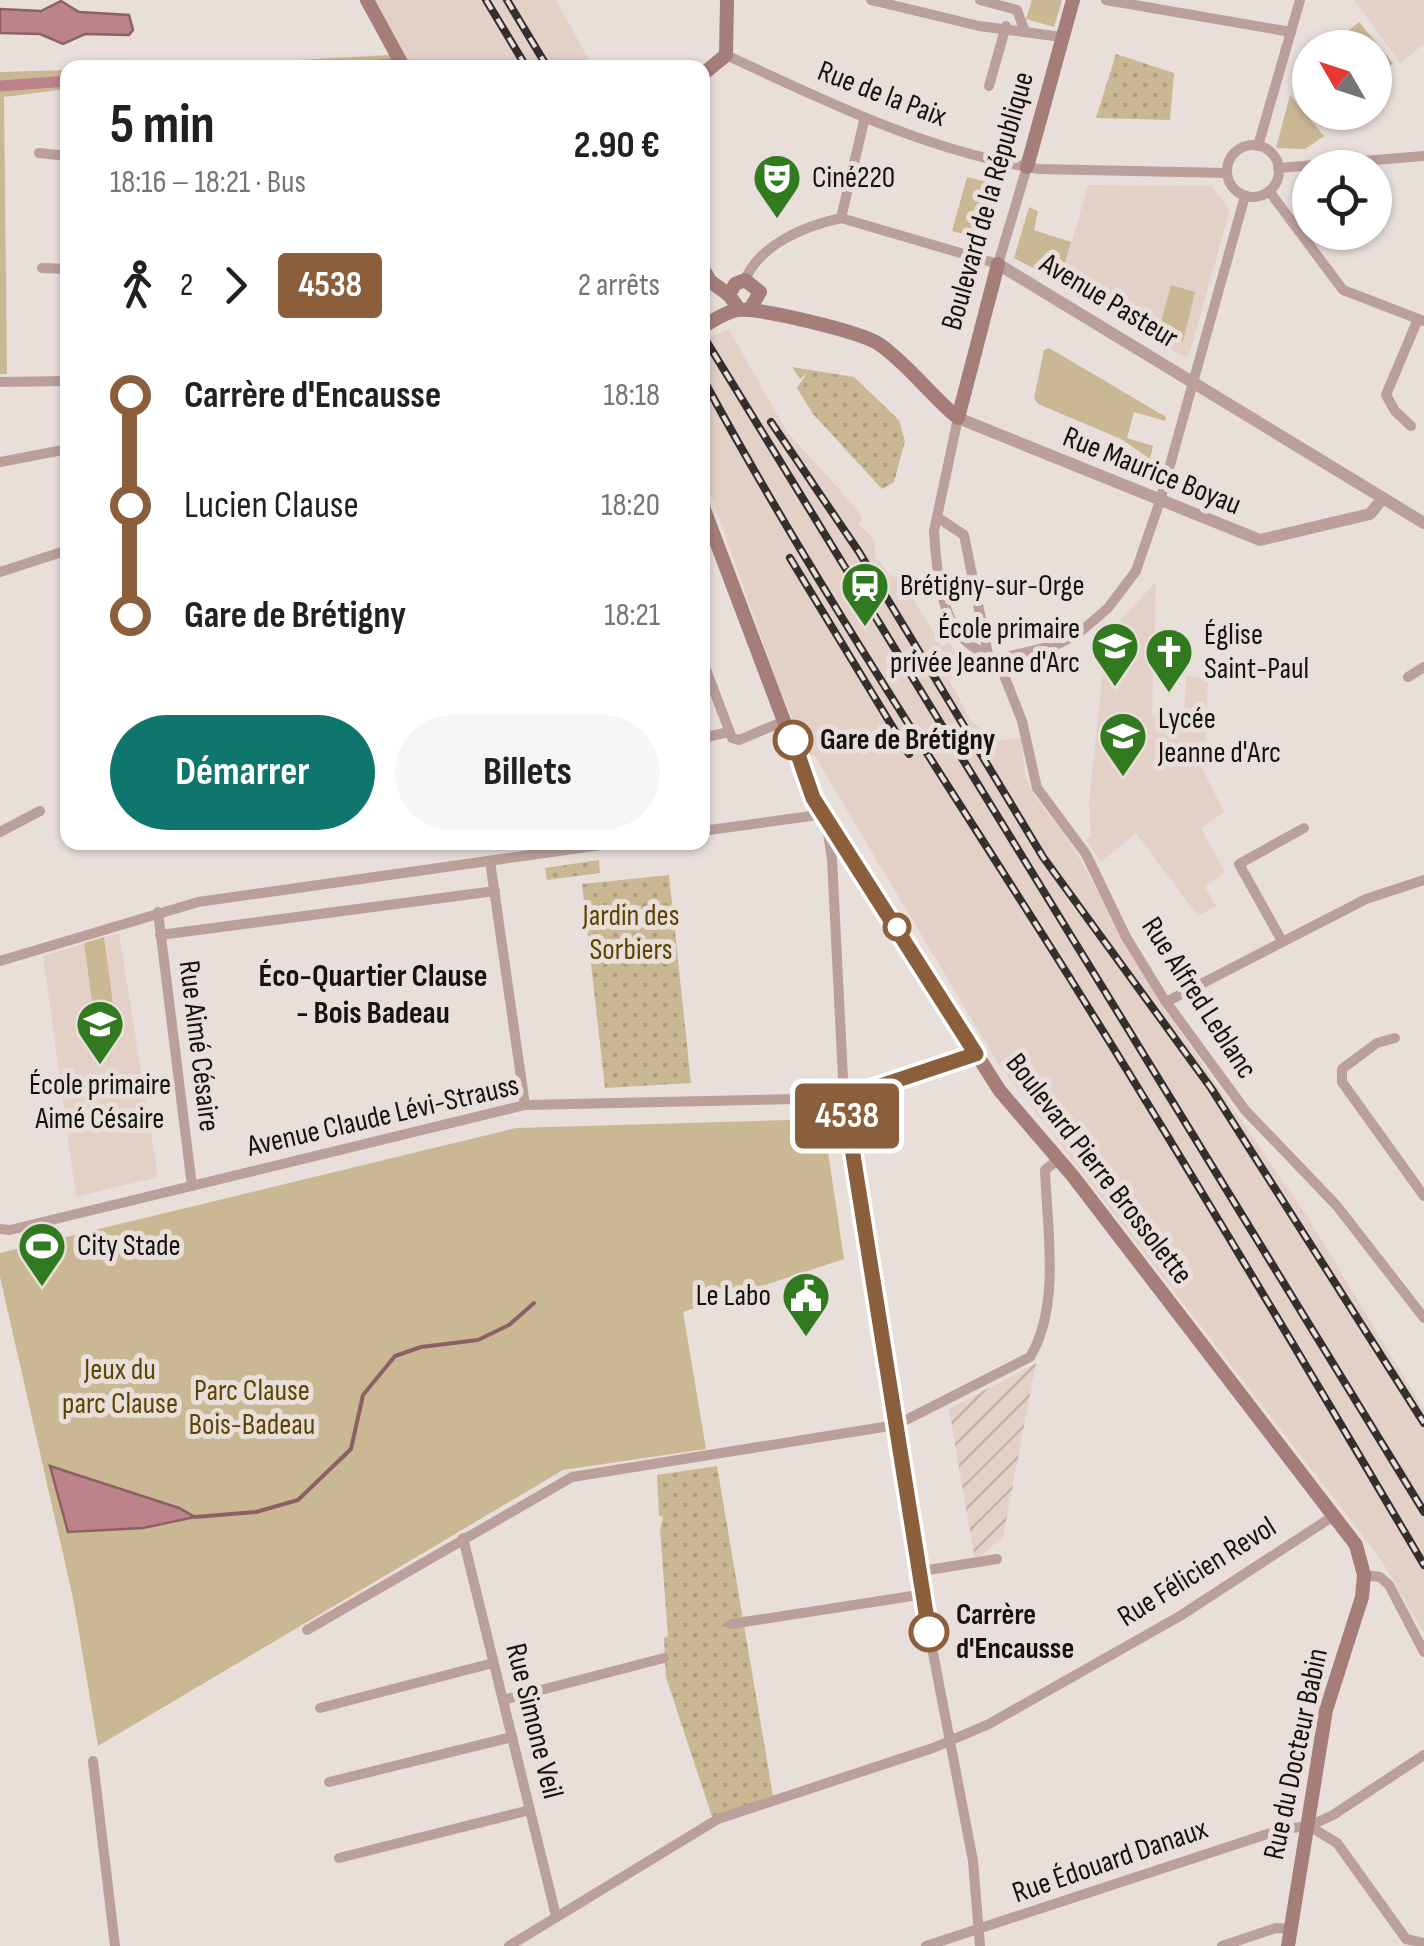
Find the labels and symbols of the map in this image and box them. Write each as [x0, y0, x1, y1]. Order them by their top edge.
north arrow [1292, 30, 1392, 130]
street label: Rue de la Paix [812, 53, 952, 135]
street label: Boulevard de la République [934, 68, 1042, 334]
theatre icon: Ciné220 [751, 152, 803, 220]
place label: Ciné220 [812, 160, 895, 196]
street label: Avenue Pasteur [1033, 245, 1185, 356]
street label: Rue Maurice Boyau [1058, 419, 1246, 523]
station icon: Brétigny-sur-Orge [839, 560, 891, 628]
place label: Brétigny-sur-Orge [900, 568, 1084, 604]
place label: École primaire privée Jeanne d'Arc [890, 611, 1080, 681]
place label: Église Saint-Paul [1204, 617, 1309, 687]
school or university icon: École primaire privée Jeanne d'Arc [1089, 620, 1141, 688]
church icon: Église Saint-Paul [1143, 626, 1195, 694]
place label: Lycée Jeanne d'Arc [1157, 701, 1281, 771]
school or university icon: Lycée Jeanne d'Arc [1097, 710, 1149, 778]
marker: Gare de Brétigny [774, 721, 812, 759]
place label: Gare de Brétigny [820, 722, 996, 758]
park label: Jardin des Sorbiers [582, 898, 679, 968]
street label: Rue Alfred Leblanc [1133, 910, 1265, 1086]
unlabelled marker [884, 914, 910, 940]
district label: Éco-Quartier Clause - Bois Badeau [258, 957, 488, 1033]
street label: Rue Aimé Césaire [171, 958, 227, 1134]
school or university icon: École primaire Aimé Césaire [74, 998, 126, 1066]
street label: Boulevard Pierre Brossolette [998, 1046, 1200, 1292]
place label: École primaire Aimé Césaire [29, 1067, 171, 1137]
street label: Avenue Claude Lévi-Strauss [243, 1067, 522, 1165]
line badge: 4538 [777, 1084, 917, 1148]
sports icon: City Stade [16, 1220, 68, 1288]
place label: City Stade [77, 1228, 181, 1264]
public building icon: Le Labo [780, 1270, 832, 1338]
place label: Le Labo [696, 1278, 771, 1314]
park label: Jeux du parc Clause [62, 1352, 178, 1422]
park label: Parc Clause Bois-Badeau [189, 1373, 315, 1443]
street label: Rue Félicien Revol [1111, 1509, 1283, 1635]
place label: Carrère d'Encausse [956, 1597, 1074, 1667]
marker: Carrère d'Encausse [910, 1613, 948, 1651]
street label: Rue Simone Veil [497, 1640, 571, 1802]
street label: Rue du Docteur Babin [1256, 1645, 1336, 1863]
street label: Rue Édouard Danaux [1008, 1811, 1212, 1911]

